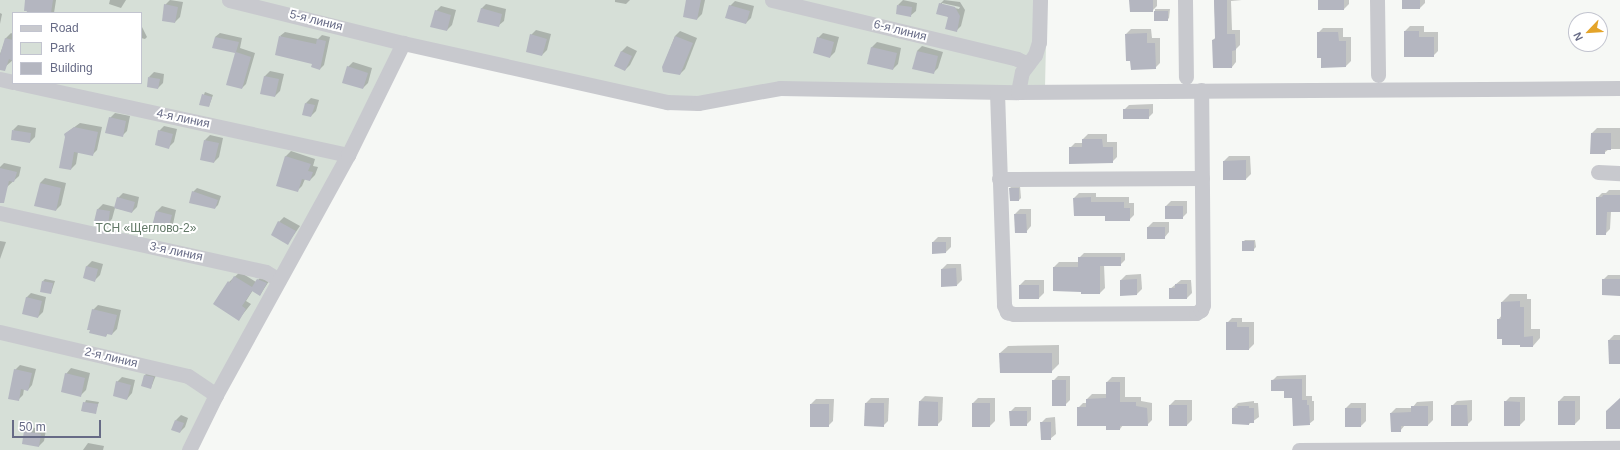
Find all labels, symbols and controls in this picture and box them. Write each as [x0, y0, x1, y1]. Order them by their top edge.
street label: 5-я линия [288, 7, 344, 35]
legend [12, 12, 142, 84]
north arrow [1568, 12, 1608, 52]
street label: 6-я линия [872, 17, 928, 45]
text: Road [50, 21, 79, 35]
text: N [1571, 31, 1585, 43]
text: Park [50, 41, 75, 55]
text: Building [50, 61, 93, 75]
street label: 4-я линия [155, 106, 211, 132]
park label: ТСН «Щеглово-2» [96, 222, 196, 236]
street label: 3-я линия [148, 239, 204, 265]
street label: 2-я линия [83, 345, 139, 371]
scale bar [14, 412, 103, 438]
text: 50 m [19, 420, 46, 434]

